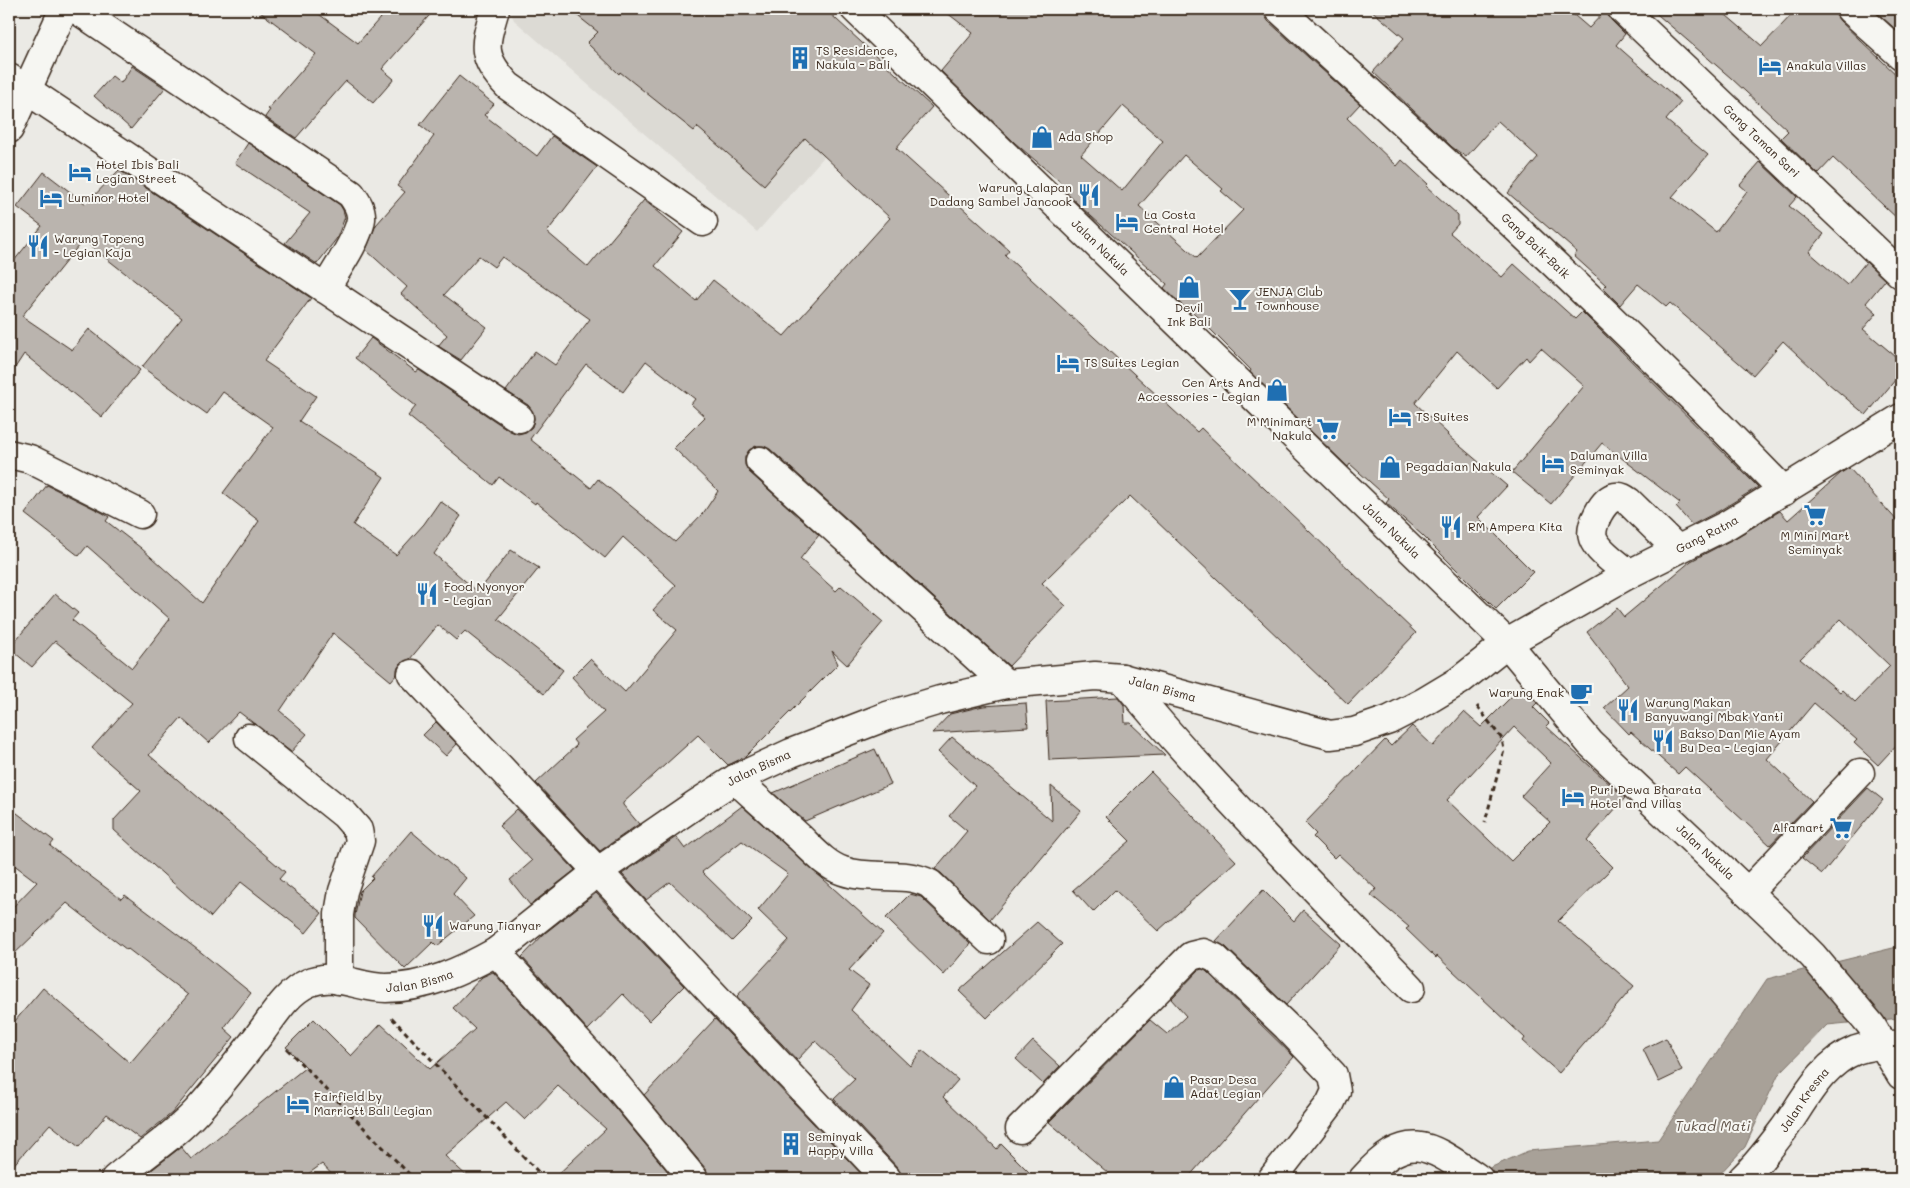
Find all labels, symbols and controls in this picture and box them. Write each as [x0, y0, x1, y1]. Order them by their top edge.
place label: TS Residence, Nakula - Bali [816, 42, 898, 72]
building icon: TS Residence, Nakula - Bali [787, 45, 813, 71]
hotel icon: Anakula Villas [1757, 53, 1783, 79]
place label: Anakula Villas [1786, 57, 1867, 73]
street label: Gang Taman Sari [1720, 100, 1804, 181]
shop icon: Ada Shop [1029, 124, 1055, 150]
place label: Ada Shop [1058, 128, 1113, 144]
place label: Hotel Ibis Bali Legian Street [96, 156, 179, 186]
hotel icon: Hotel Ibis Bali Legian Street [67, 159, 93, 185]
place label: Warung Lalapan Dadang Sambel Jancook [930, 179, 1072, 209]
restaurant icon: Warung Lalapan Dadang Sambel Jancook [1076, 182, 1102, 208]
hotel icon: Luminor Hotel [38, 185, 64, 211]
place label: Luminor Hotel [68, 189, 149, 205]
place label: La Costa Central Hotel [1144, 206, 1224, 236]
hotel icon: La Costa Central Hotel [1114, 209, 1140, 235]
street label: Gang Baik-Baik [1498, 209, 1574, 282]
street label: Jalan Nakula [1068, 215, 1133, 279]
place label: Warung Topeng - Legian Kaja [54, 230, 144, 260]
restaurant icon: Warung Topeng - Legian Kaja [25, 233, 51, 259]
shop icon: Devil Ink Bali [1176, 274, 1202, 300]
place label: JENJA Club Townhouse [1256, 283, 1323, 313]
bar icon: JENJA Club Townhouse [1227, 286, 1253, 312]
place label: Devil Ink Bali [1167, 299, 1211, 329]
hotel icon: TS Suites Legian [1055, 350, 1081, 376]
place label: TS Suites Legian [1084, 354, 1179, 370]
place label: Cen Arts And Accessories - Legian [1137, 374, 1260, 404]
shop icon: Cen Arts And Accessories - Legian [1264, 377, 1290, 403]
hotel icon: TS Suites [1387, 404, 1413, 430]
place label: TS Suites [1416, 408, 1469, 424]
place label: M Minimart Nakula [1247, 413, 1312, 443]
supermarket icon: M Minimart Nakula [1315, 416, 1341, 442]
place label: Daluman Villa Seminyak [1570, 447, 1648, 477]
hotel icon: Daluman Villa Seminyak [1540, 450, 1566, 476]
shop icon: Pegadaian Nakula [1377, 454, 1403, 480]
place label: Pegadaian Nakula [1406, 458, 1512, 474]
street label: Jalan Nakula [1360, 498, 1424, 562]
supermarket icon: M Mini Mart Seminyak [1802, 502, 1828, 528]
street label: Gang Ratna [1673, 511, 1741, 556]
restaurant icon: RM Ampera Kita [1438, 514, 1464, 540]
place label: RM Ampera Kita [1468, 518, 1563, 534]
place label: M Mini Mart Seminyak [1780, 527, 1850, 557]
place label: Food Nyonyor - Legian [444, 578, 525, 608]
restaurant icon: Food Nyonyor - Legian [414, 581, 440, 607]
street label: Jalan Bisma [1127, 671, 1198, 705]
cafe icon: Warung Enak [1568, 680, 1594, 706]
place label: Warung Enak [1489, 684, 1564, 700]
place label: Warung Makan Banyuwangi Mbak Yanti [1645, 694, 1783, 724]
restaurant icon: Warung Makan Banyuwangi Mbak Yanti [1615, 697, 1641, 723]
place label: Bakso Dan Mie Ayam Bu Dea - Legian [1680, 725, 1800, 755]
restaurant icon: Bakso Dan Mie Ayam Bu Dea - Legian [1650, 728, 1676, 754]
street label: Jalan Bisma [723, 745, 793, 789]
place label: Puri Dewa Bharata Hotel and Villas [1590, 781, 1702, 811]
hotel icon: Puri Dewa Bharata Hotel and Villas [1560, 784, 1586, 810]
supermarket icon: Alfamart [1828, 815, 1854, 841]
place label: Alfamart [1772, 819, 1824, 835]
street label: Jalan Nakula [1673, 820, 1739, 883]
restaurant icon: Warung Tianyar [420, 913, 446, 939]
place label: Warung Tianyar [449, 917, 541, 933]
street label: Jalan Bisma [386, 965, 456, 995]
street label: Jalan Kresna [1775, 1063, 1832, 1135]
place label: Pasar Desa Adat Legian [1190, 1071, 1261, 1101]
shop icon: Pasar Desa Adat Legian [1161, 1074, 1187, 1100]
place label: Fairfield by Marriott Bali Legian [314, 1088, 432, 1118]
hotel icon: Fairfield by Marriott Bali Legian [285, 1091, 311, 1117]
water label: Tukad Mati [1675, 1116, 1751, 1135]
place label: Seminyak Happy Villa [808, 1128, 874, 1158]
building icon: Seminyak Happy Villa [778, 1131, 804, 1157]

